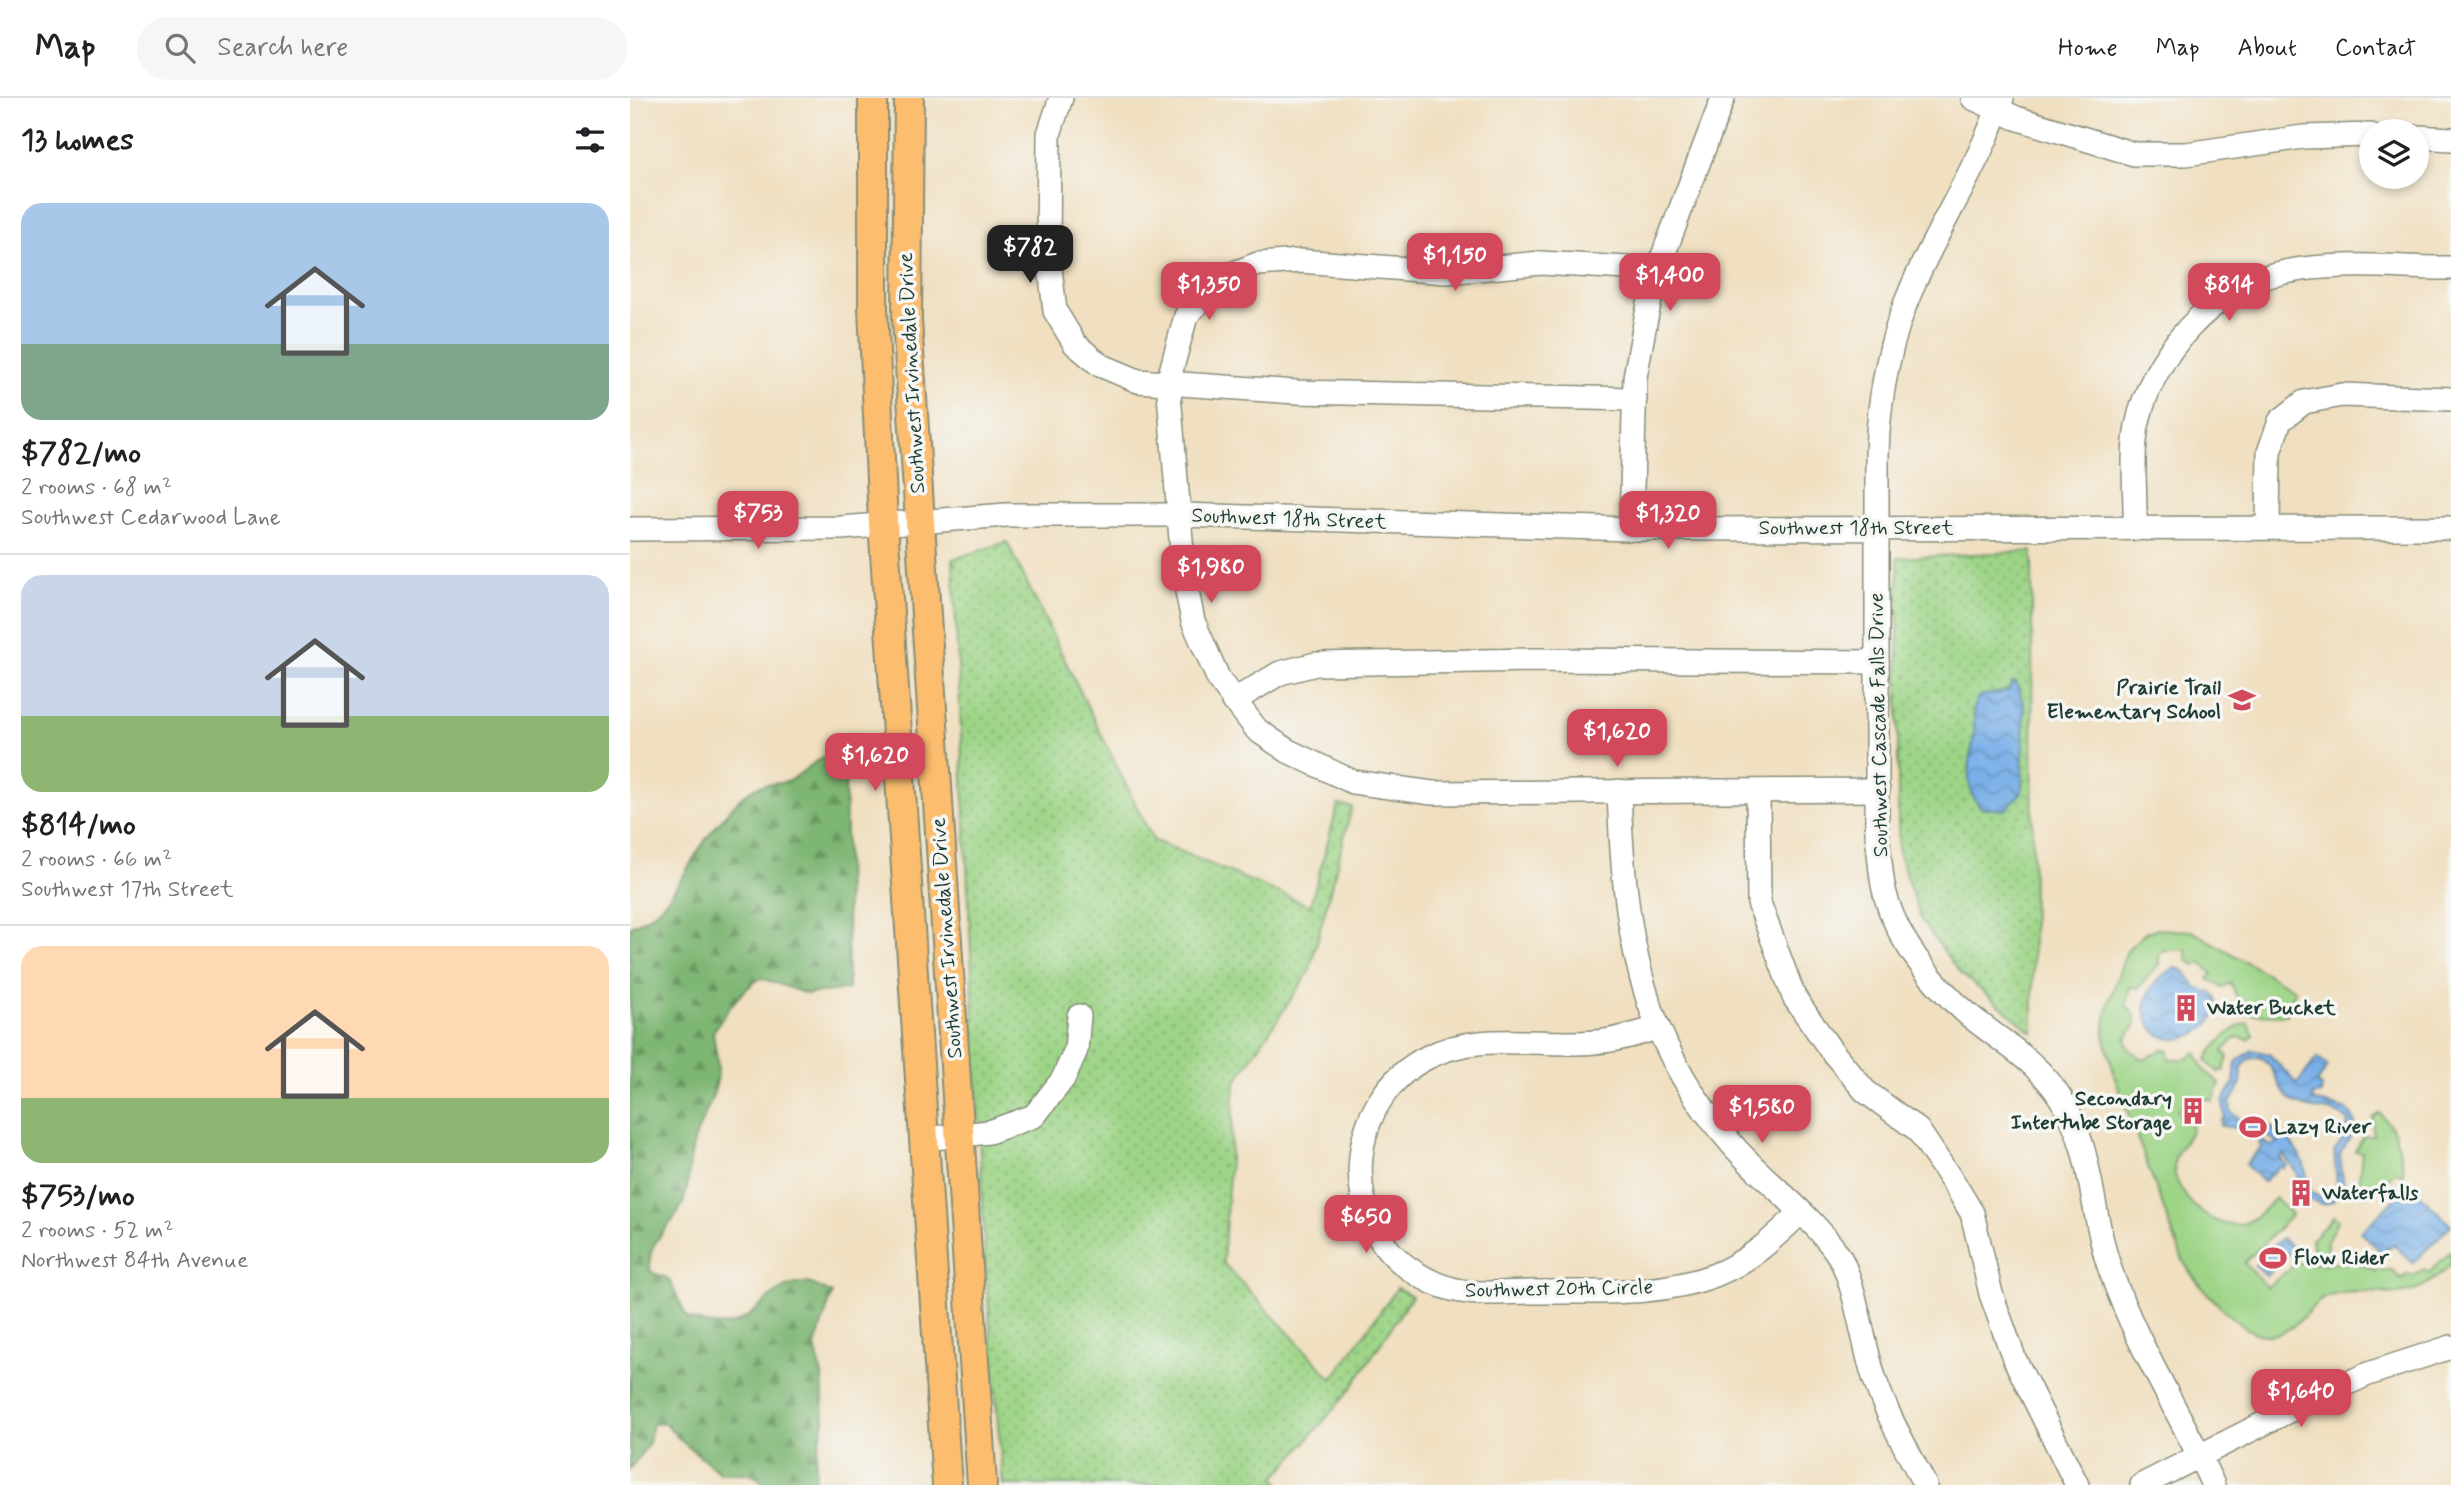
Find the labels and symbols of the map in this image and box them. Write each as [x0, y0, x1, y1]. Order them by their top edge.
pin: $782 [989, 226, 1071, 285]
pin: $1,150 [1398, 234, 1512, 293]
street label: Southwest Irvinedale Drive [892, 252, 932, 494]
pin: $1,400 [1613, 254, 1727, 313]
pin: $1,350 [1152, 262, 1266, 322]
pin: $814 [2188, 264, 2270, 323]
pin: $753 [717, 491, 799, 551]
pin: $1,320 [1611, 491, 1725, 551]
street label: Southwest 18th Street [1191, 502, 1388, 536]
street label: Southwest 18th Street [1758, 514, 1954, 542]
pin: $1,980 [1154, 546, 1268, 605]
street label: Southwest Cascade Falls Drive [1863, 592, 1895, 858]
place label: Prairie Trail Elementary School [2046, 674, 2221, 726]
school or university icon: Prairie Trail Elementary School [2227, 685, 2257, 715]
pin: $1,620 [1560, 710, 1674, 769]
pin: $1,620 [818, 734, 932, 793]
street label: Southwest Irvinedale Drive [925, 817, 969, 1059]
building icon: Water Bucket [2171, 993, 2201, 1023]
place label: Water Bucket [2206, 994, 2336, 1022]
place label: Secondary Intertube Storage [2011, 1085, 2172, 1137]
pin: $1,580 [1705, 1086, 1819, 1145]
building icon: Secondary Intertube Storage [2178, 1096, 2208, 1126]
sports icon: Lazy River [2238, 1112, 2268, 1142]
place label: Lazy River [2274, 1113, 2372, 1141]
building icon: Waterfalls [2286, 1178, 2316, 1208]
place label: Waterfalls [2321, 1179, 2419, 1207]
pin: $650 [1325, 1196, 1407, 1255]
sports icon: Flow Rider [2258, 1243, 2288, 1273]
place label: Flow Rider [2294, 1244, 2390, 1272]
street label: Southwest 20th Circle [1465, 1273, 1653, 1305]
pin: $1,640 [2244, 1370, 2358, 1429]

